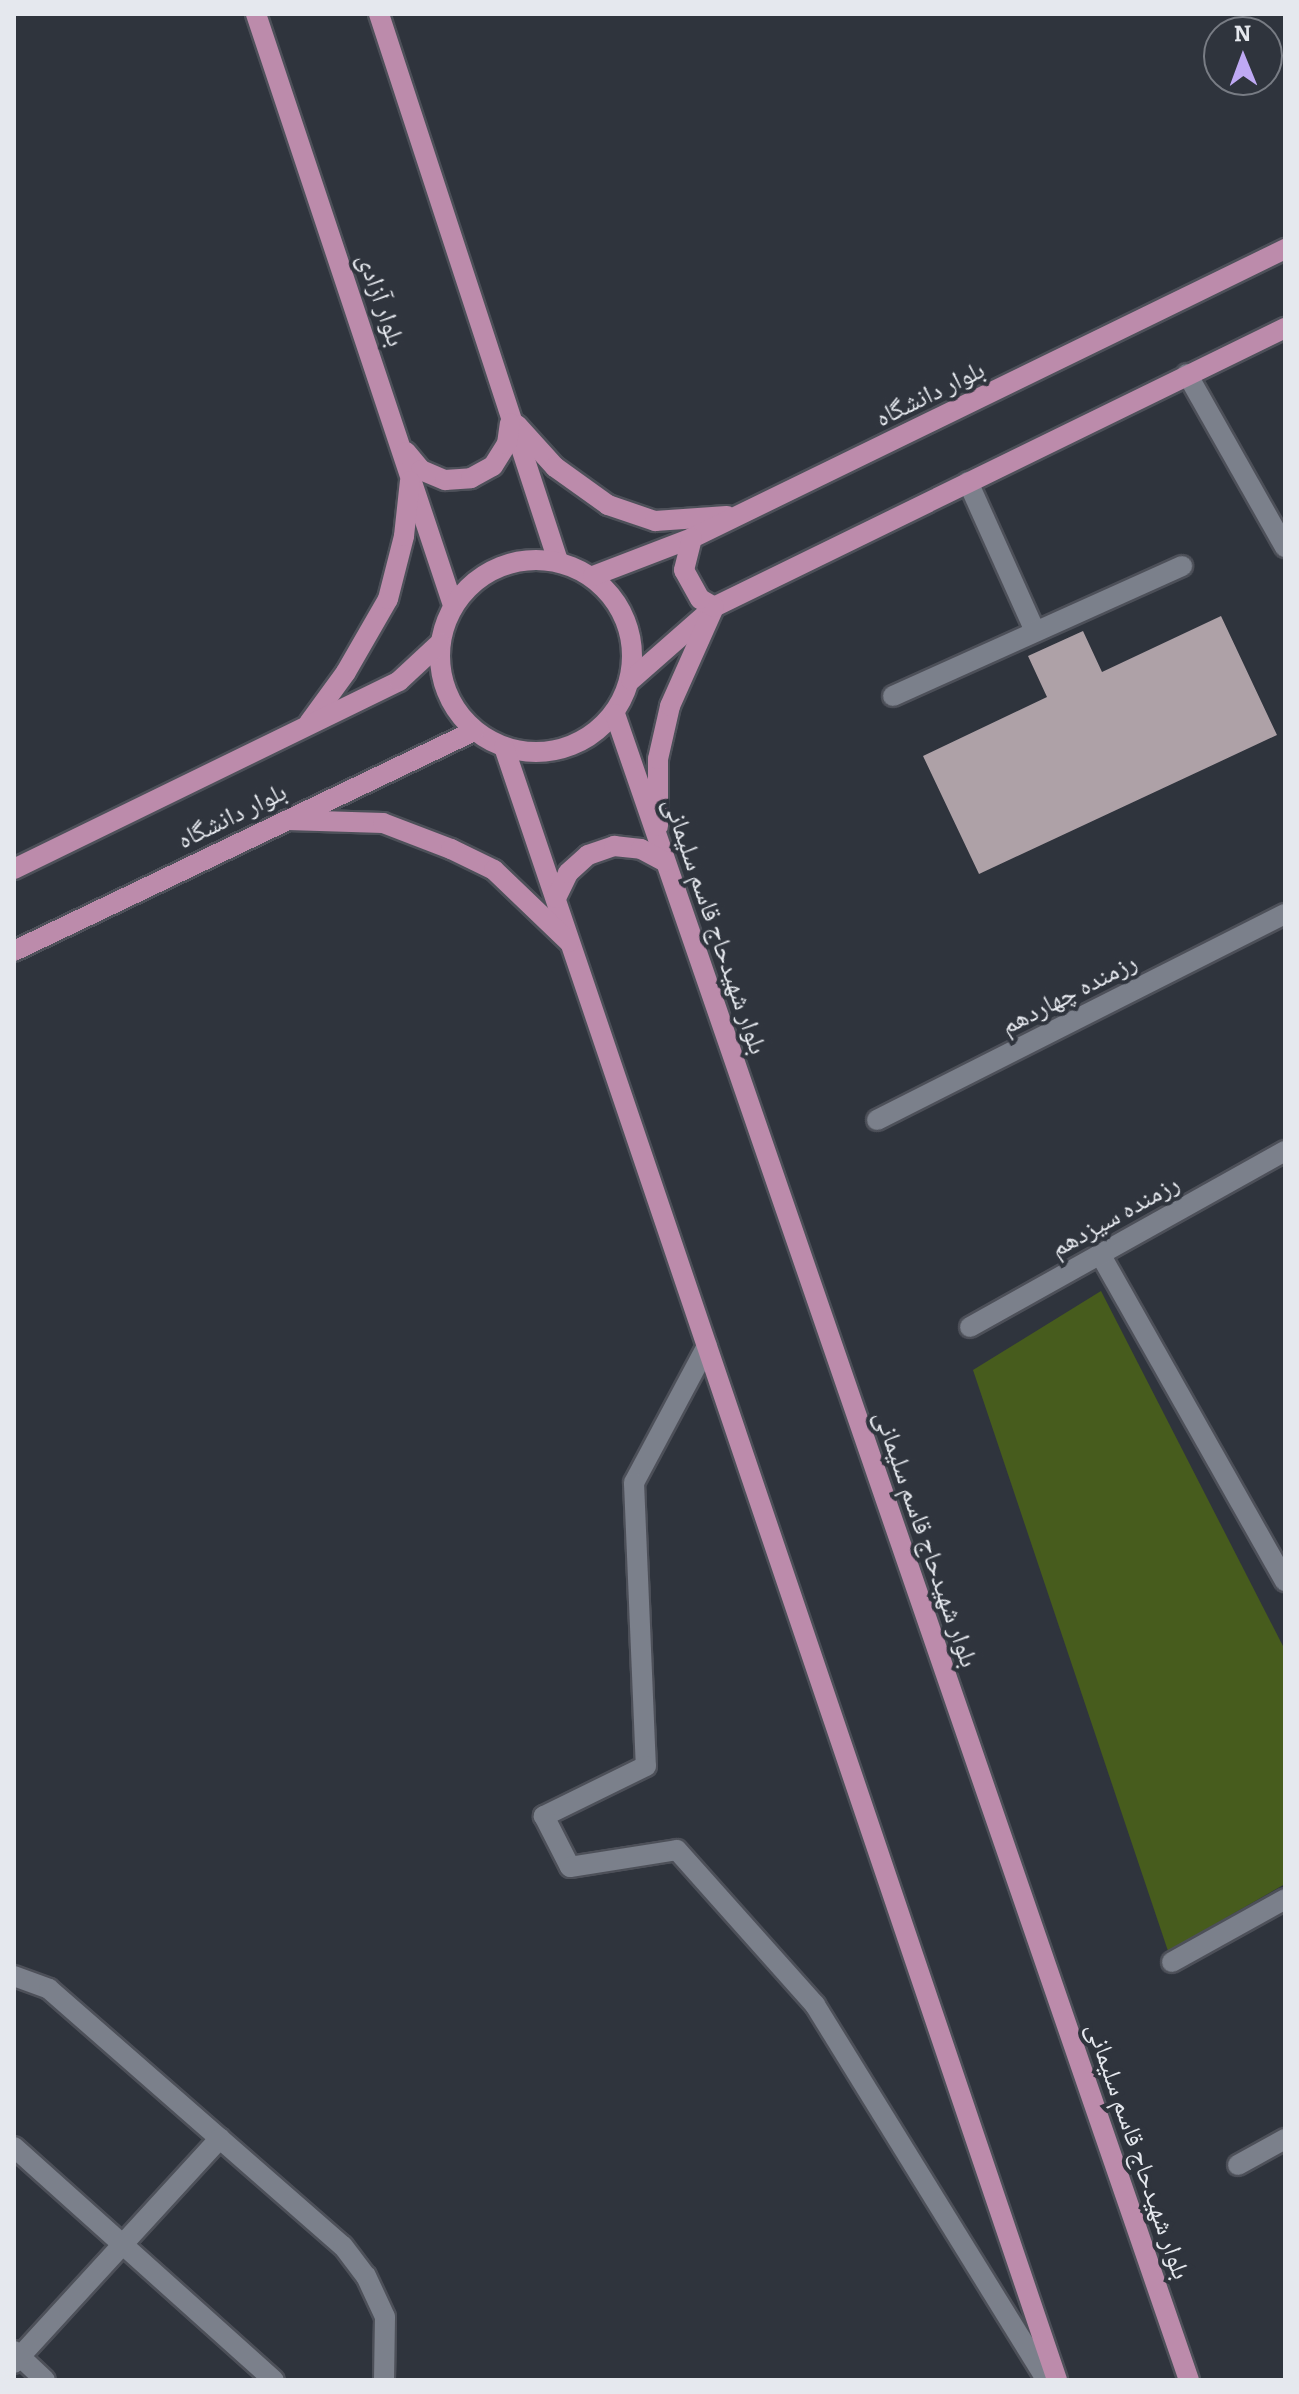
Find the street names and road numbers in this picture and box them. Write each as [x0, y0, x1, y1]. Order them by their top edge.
street label: بلوار آزادی [351, 249, 411, 351]
street label: بلوار دانشگاه [870, 354, 990, 434]
street label: بلوار دانشگاه [172, 776, 292, 856]
street label: بلوار شهیدحاج قاسم سلیمانی [656, 794, 774, 1058]
street label: رزمنده چهاردهم [996, 946, 1142, 1042]
street label: رزمنده سیزدهم [1045, 1168, 1185, 1264]
street label: بلوار شهیدحاج قاسم سلیمانی [867, 1407, 985, 1671]
street label: بلوار شهیدحاج قاسم سلیمانی [1079, 2019, 1197, 2283]

